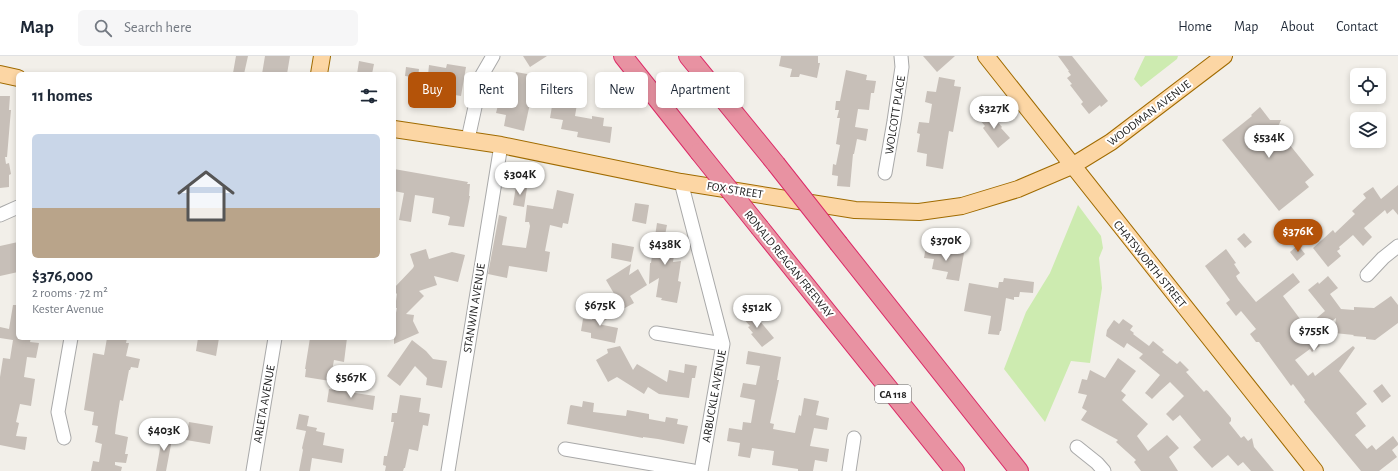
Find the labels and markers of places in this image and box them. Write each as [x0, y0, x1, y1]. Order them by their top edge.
pin: $327K [966, 96, 1022, 130]
pin: $534K [1241, 125, 1297, 159]
pin: $304K [492, 162, 548, 196]
pin: $376K [1270, 219, 1326, 253]
pin: $370K [918, 228, 974, 262]
pin: $438K [637, 232, 693, 266]
pin: $675K [572, 293, 628, 327]
pin: $512K [729, 295, 785, 329]
pin: $755K [1286, 318, 1342, 352]
pin: $567K [323, 365, 379, 399]
pin: $403K [136, 418, 192, 452]

